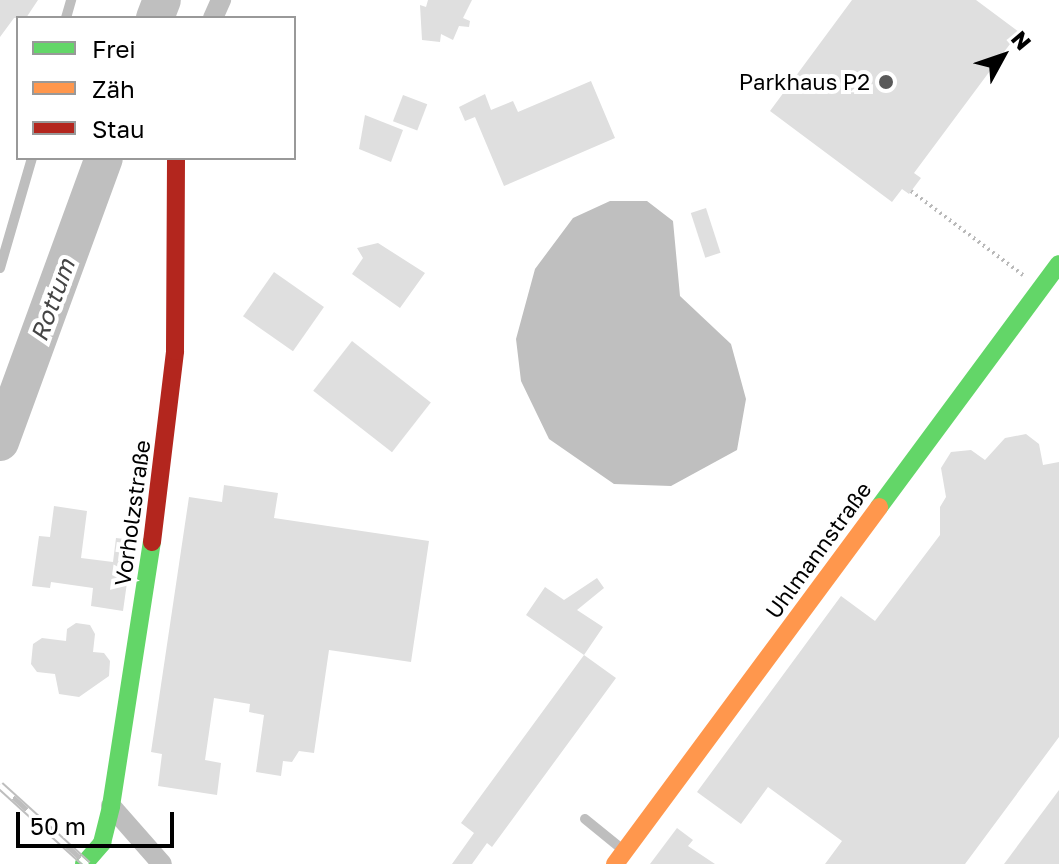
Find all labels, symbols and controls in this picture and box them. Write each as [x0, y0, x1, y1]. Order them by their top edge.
legend [16, 16, 296, 160]
north arrow [963, 16, 1043, 96]
text: N [1006, 25, 1037, 55]
text: Frei [92, 34, 136, 63]
place label: Parkhaus P2 [739, 69, 870, 95]
marker: Parkhaus P2 [877, 73, 895, 91]
text: Zäh [92, 74, 135, 103]
text: Stau [92, 114, 145, 143]
water label: Rottum [24, 255, 80, 345]
street label: Vorholzstraße [109, 438, 155, 588]
street label: Uhlmannstraße [760, 477, 876, 623]
scale bar [20, 796, 178, 846]
text: 50 m [30, 811, 86, 840]

